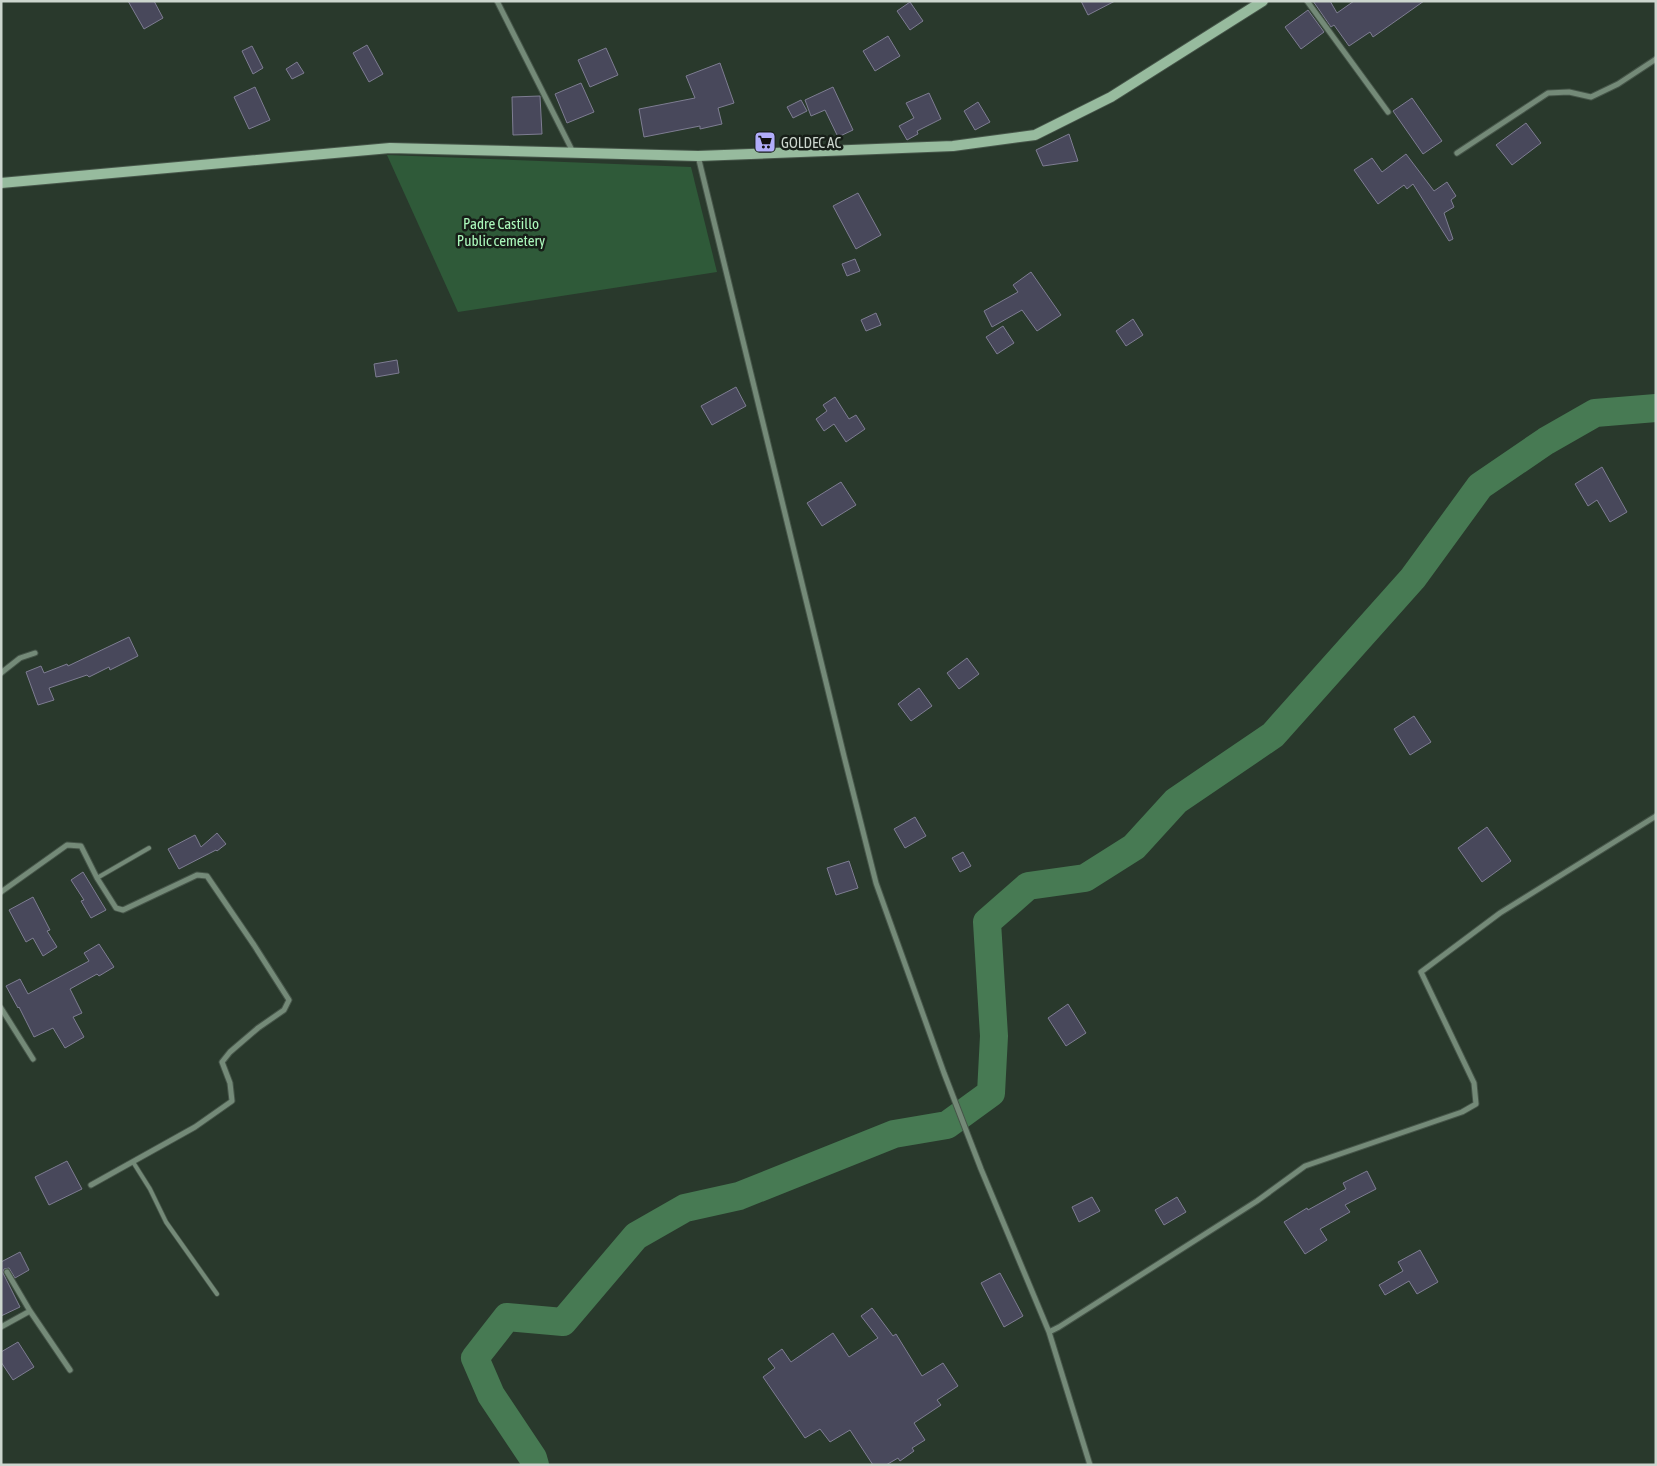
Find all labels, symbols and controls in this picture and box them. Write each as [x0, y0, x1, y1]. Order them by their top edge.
supermarket icon: GOLDEC AC [753, 130, 777, 154]
place label: GOLDEC AC [781, 134, 841, 151]
park label: Padre Castillo Public cemetery [457, 215, 545, 249]

